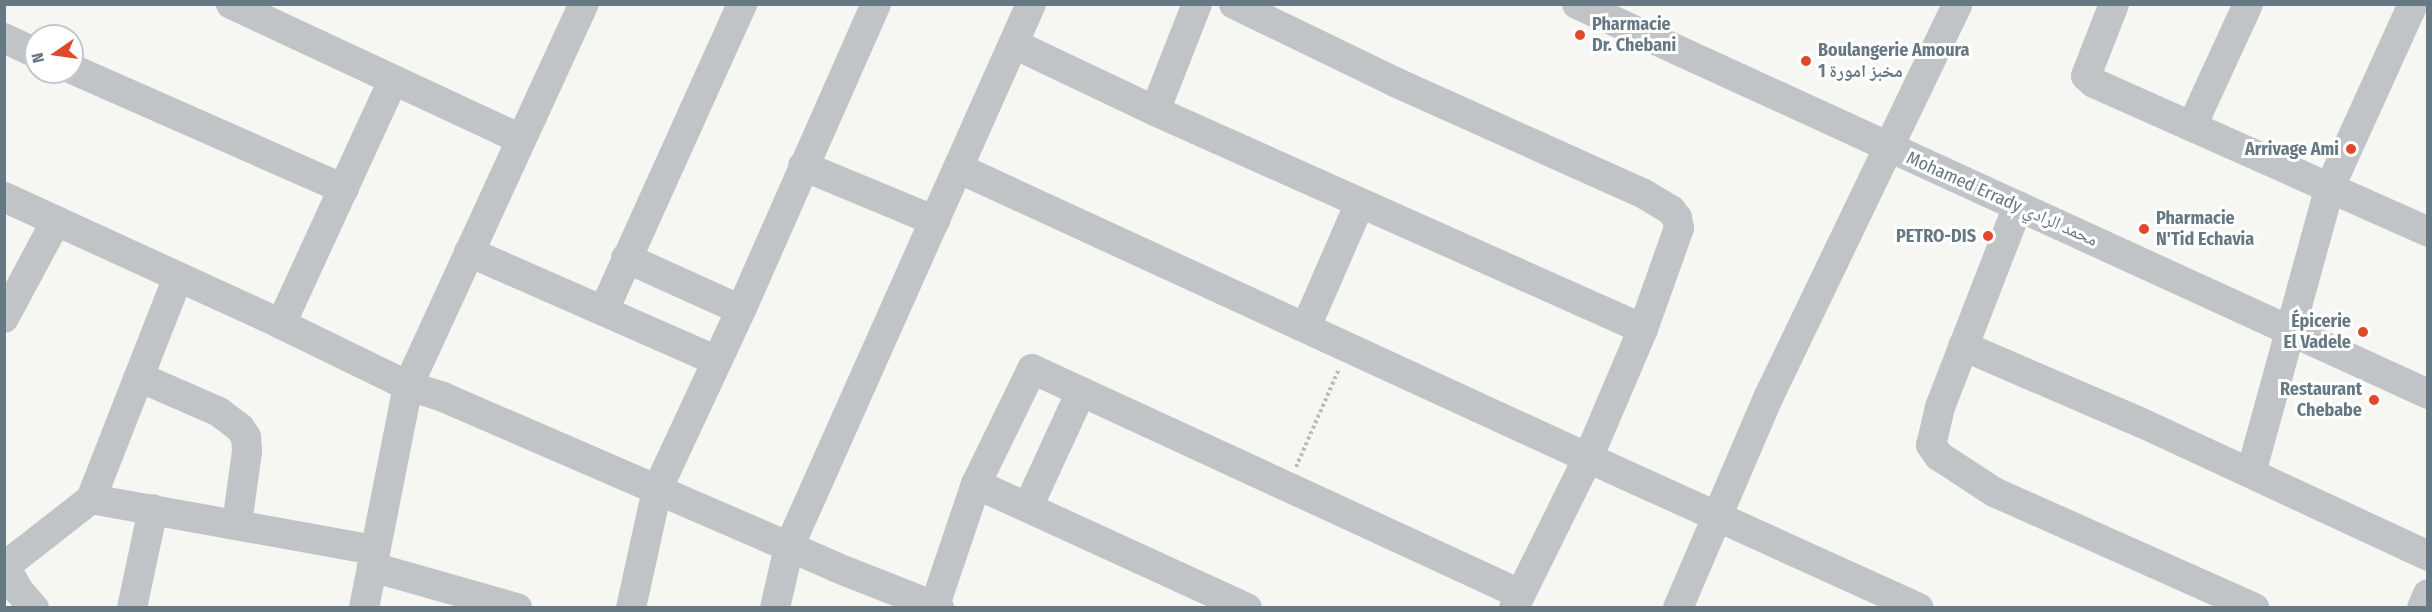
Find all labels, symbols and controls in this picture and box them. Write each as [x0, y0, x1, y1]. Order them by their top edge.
place label: Pharmacie Dr. Chebani [1592, 14, 1676, 57]
north arrow [24, 24, 84, 84]
marker: Pharmacie Dr. Chebani [1573, 28, 1587, 42]
place label: Boulangerie Amoura 1 مخبز امورة [1818, 40, 1969, 82]
text: N [28, 51, 48, 65]
marker: Boulangerie Amoura 1 مخبز امورة [1799, 54, 1813, 68]
place label: Arrivage Ami [2245, 138, 2339, 160]
marker: Arrivage Ami [2344, 142, 2358, 156]
street label: Mohamed Errady محمد الرادي [1903, 147, 2101, 251]
place label: Pharmacie N'Tid Echavia [2156, 208, 2254, 250]
marker: Pharmacie N'Tid Echavia [2137, 222, 2151, 236]
place label: PETRO-DIS [1896, 225, 1976, 247]
marker: PETRO-DIS [1981, 229, 1995, 243]
place label: Épicerie El Vadele [2283, 311, 2351, 354]
marker: Épicerie El Vadele [2356, 325, 2370, 339]
place label: Restaurant Chebabe [2280, 379, 2362, 422]
marker: Restaurant Chebabe [2367, 393, 2381, 407]

